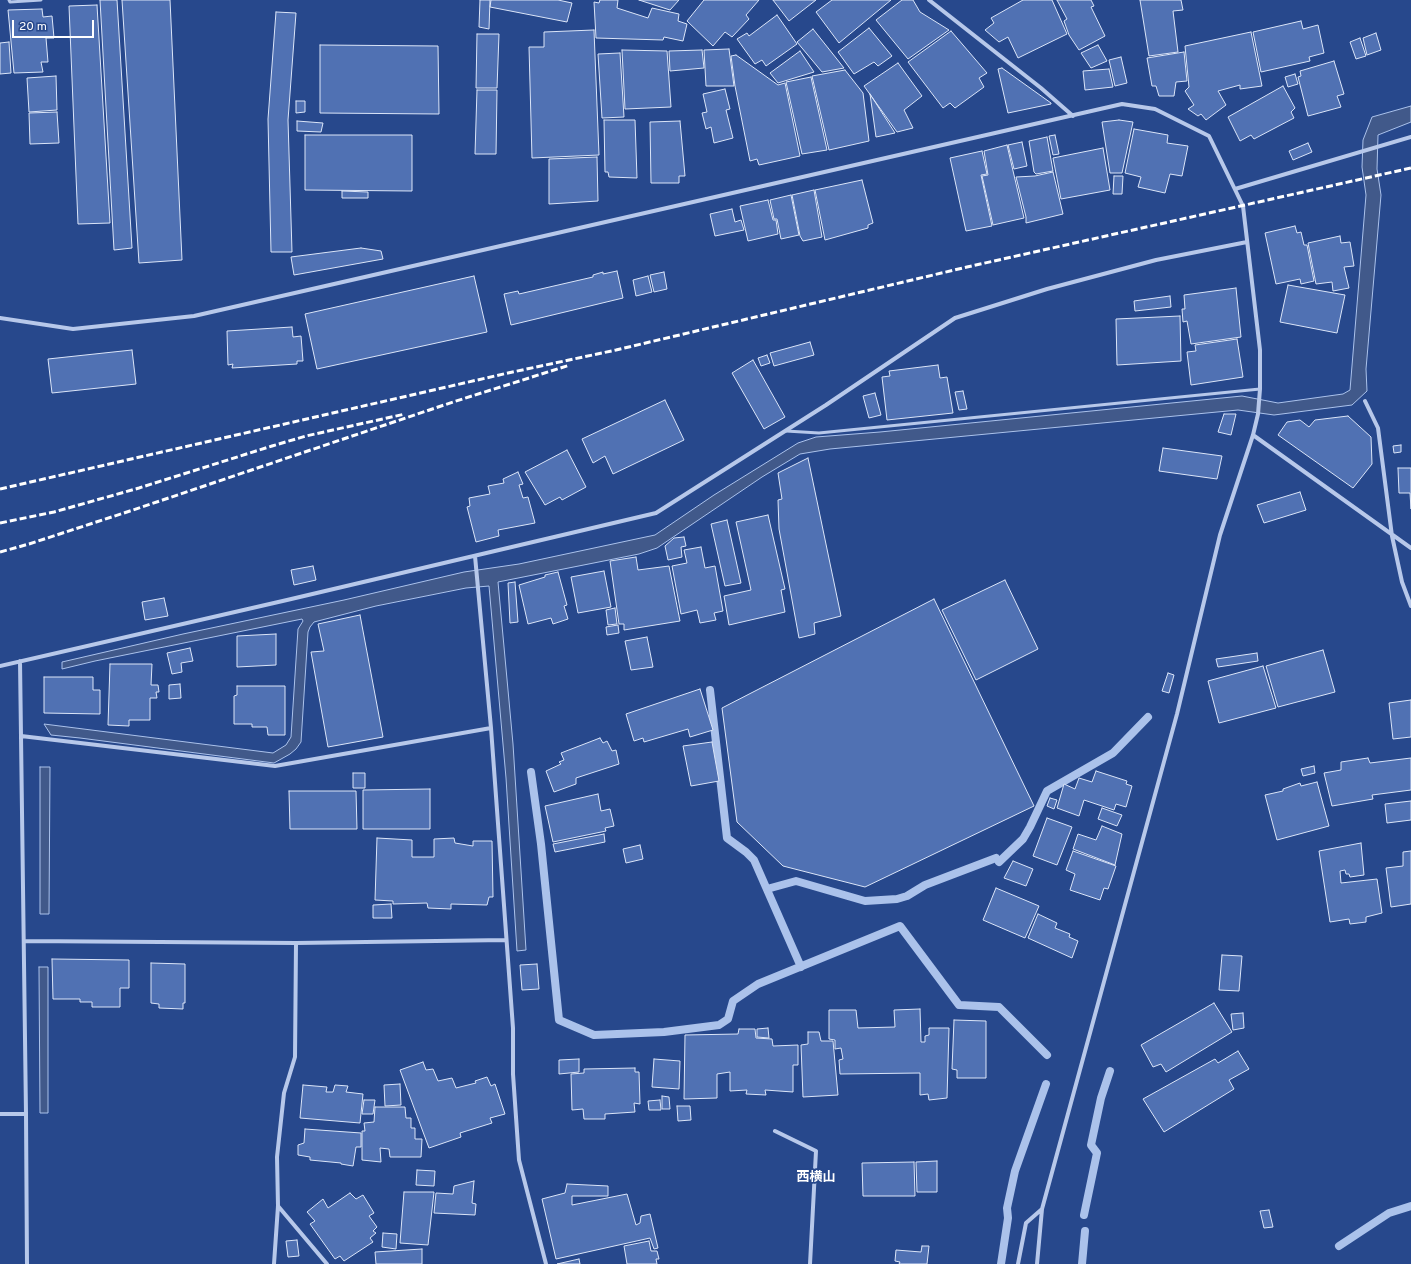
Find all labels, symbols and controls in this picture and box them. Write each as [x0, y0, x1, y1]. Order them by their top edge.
scale bar [14, 12, 96, 38]
text: 20 m [19, 19, 47, 35]
district label: 西横山 [797, 1170, 835, 1186]

